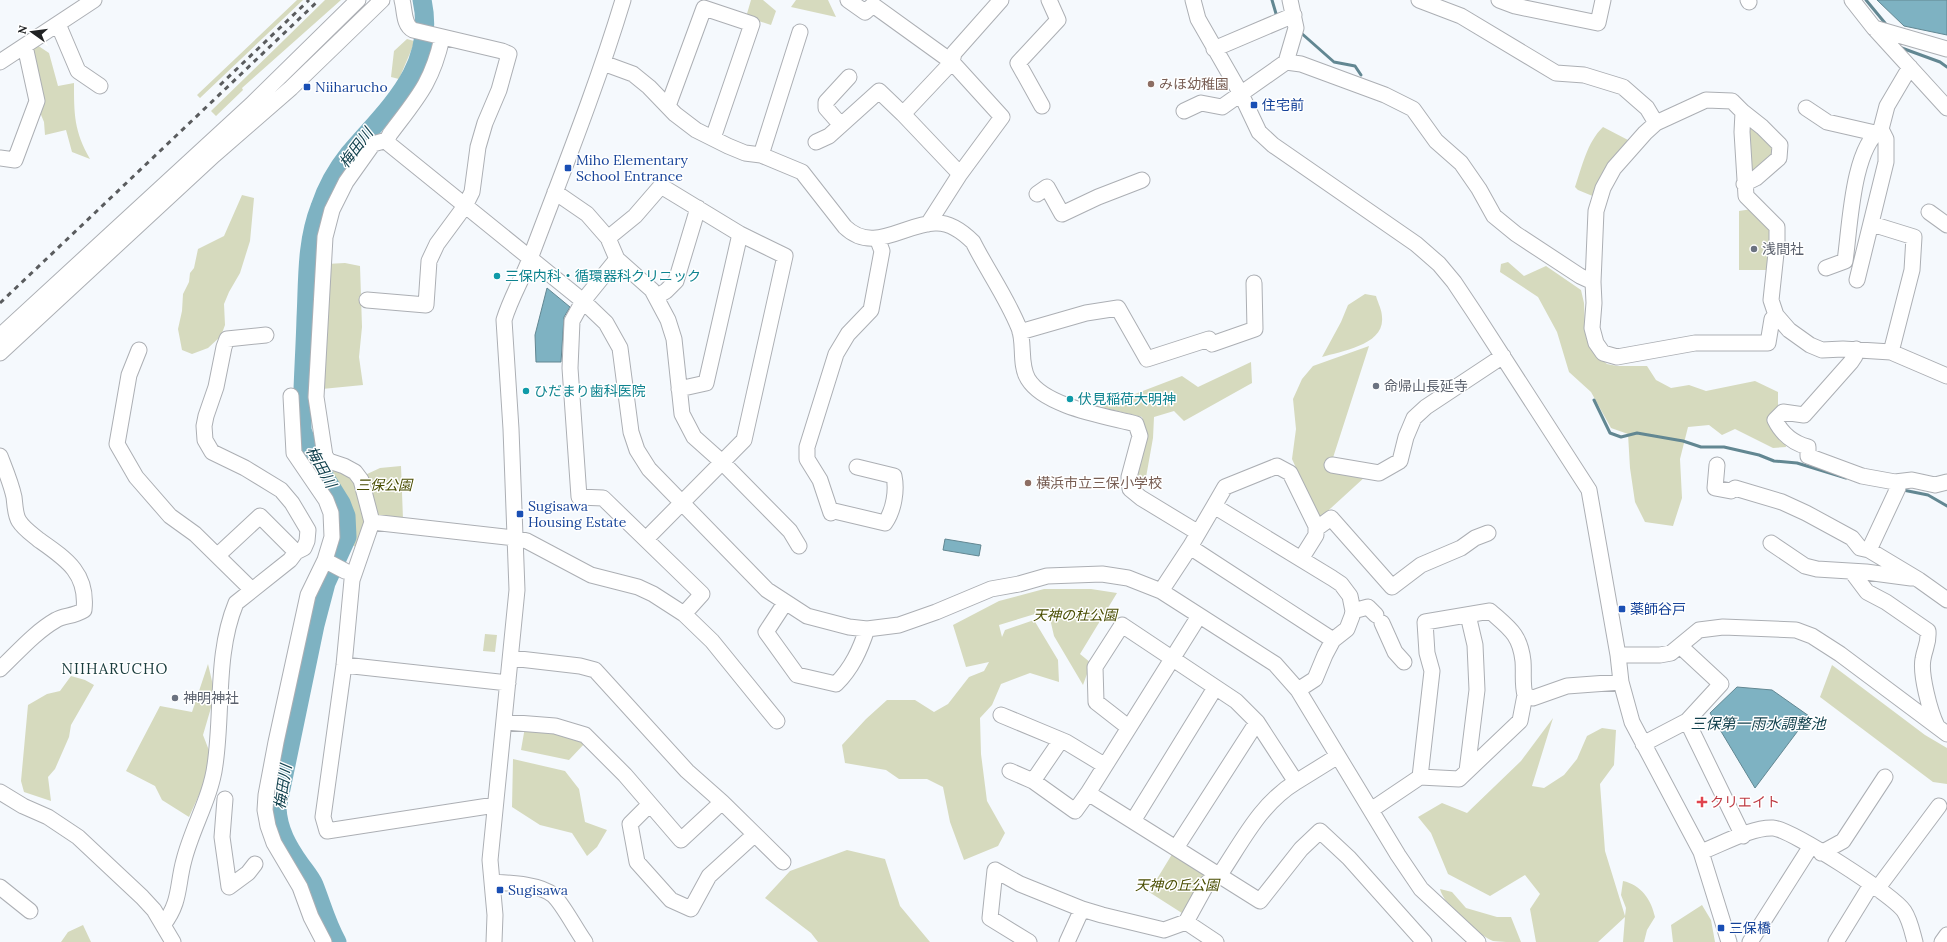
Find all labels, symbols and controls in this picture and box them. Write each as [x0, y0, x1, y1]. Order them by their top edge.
north arrow [12, 12, 52, 52]
text: N [14, 23, 30, 35]
place label: みほ幼稚園 [1159, 75, 1229, 93]
place label: Niiharucho [315, 78, 388, 96]
marker: みほ幼稚園 [1146, 79, 1156, 89]
marker: Niiharucho [302, 82, 312, 92]
place label: 住宅前 [1262, 96, 1304, 114]
marker: 住宅前 [1249, 100, 1259, 110]
water label: 梅田川 [334, 122, 378, 171]
place label: Miho Elementary School Entrance [576, 151, 689, 185]
marker: Miho Elementary School Entrance [563, 163, 573, 173]
place label: 浅間社 [1762, 240, 1804, 258]
marker: 浅間社 [1749, 244, 1759, 254]
place label: 三保内科・循環器科クリニック [505, 267, 701, 285]
marker: 三保内科・循環器科クリニック [492, 271, 502, 281]
place label: 命帰山長延寺 [1384, 377, 1468, 395]
marker: 命帰山長延寺 [1371, 381, 1381, 391]
place label: ひだまり歯科医院 [534, 382, 646, 400]
marker: ひだまり歯科医院 [521, 386, 531, 396]
place label: 伏見稲荷大明神 [1078, 390, 1176, 408]
marker: 伏見稲荷大明神 [1065, 394, 1075, 404]
water label: 梅田川 [302, 442, 342, 493]
place label: 横浜市立三保小学校 [1036, 474, 1162, 492]
park label: 三保公園 [356, 476, 414, 494]
marker: 横浜市立三保小学校 [1023, 478, 1033, 488]
place label: Sugisawa Housing Estate [528, 497, 627, 531]
marker: Sugisawa Housing Estate [515, 509, 525, 519]
place label: 薬師谷戸 [1630, 600, 1686, 618]
marker: 薬師谷戸 [1617, 604, 1627, 614]
park label: 天神の杜公園 [1033, 606, 1119, 624]
district label: NIIHARUCHO [61, 659, 169, 678]
place label: 神明神社 [183, 689, 239, 707]
marker: 神明神社 [170, 693, 180, 703]
water label: 三保第一雨水調整池 [1690, 714, 1827, 733]
water label: 梅田川 [270, 761, 296, 811]
place label: クリエイト [1710, 793, 1780, 811]
marker: クリエイト [1697, 797, 1707, 807]
park label: 天神の丘公園 [1135, 876, 1221, 894]
place label: Sugisawa [508, 881, 568, 899]
marker: Sugisawa [495, 885, 505, 895]
place label: 三保橋 [1729, 919, 1771, 937]
marker: 三保橋 [1716, 923, 1726, 933]

